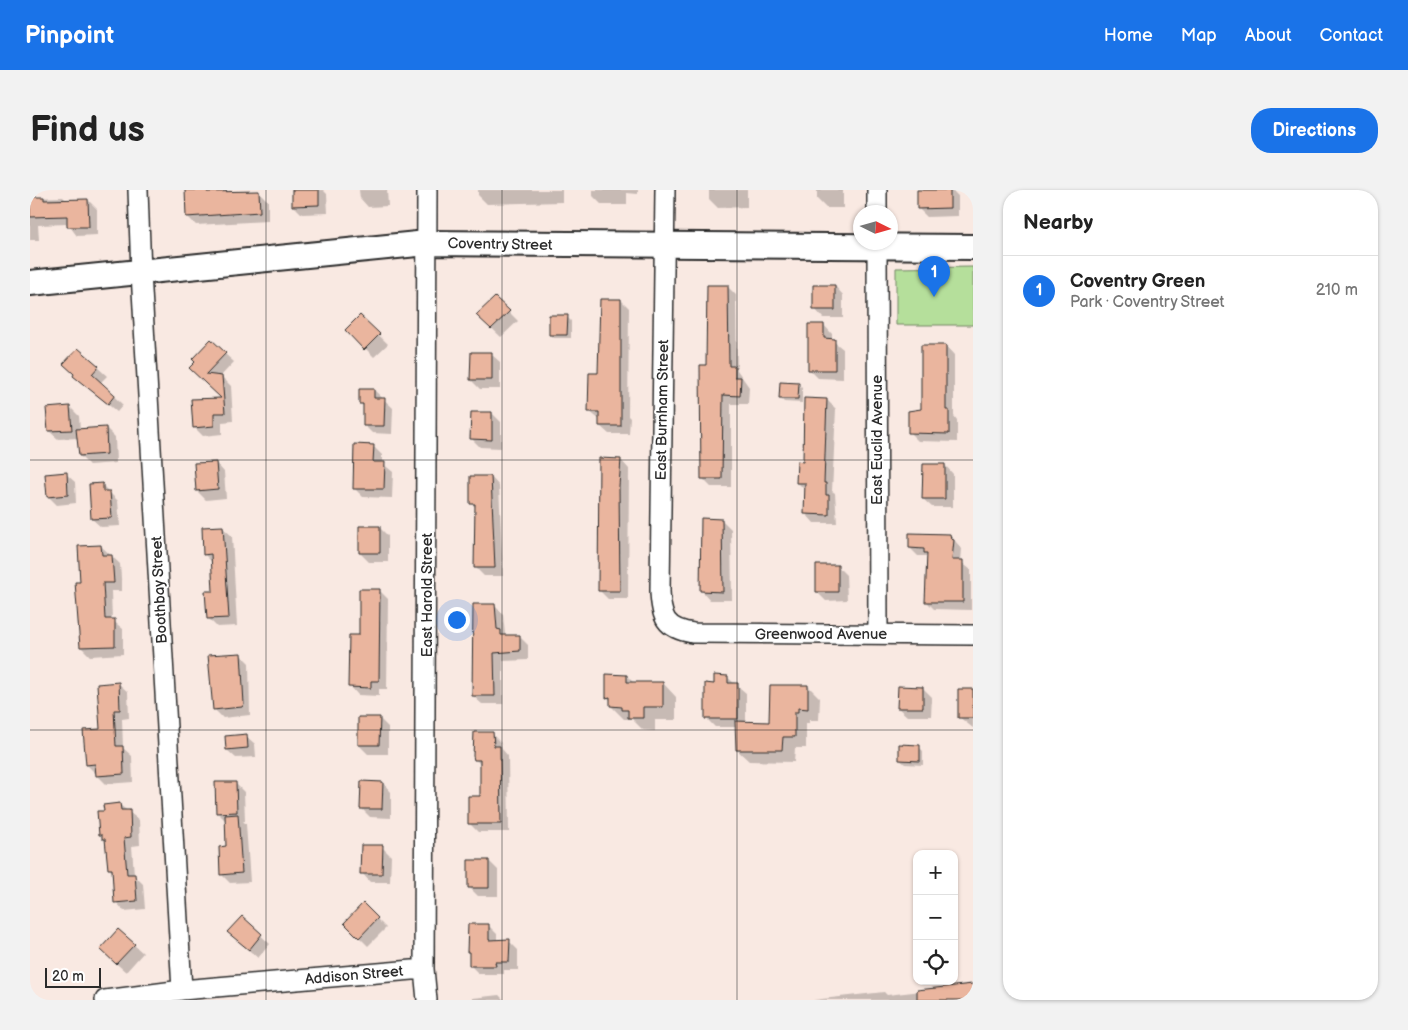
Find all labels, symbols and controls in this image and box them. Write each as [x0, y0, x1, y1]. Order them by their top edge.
text: Pinpoint [25, 21, 114, 50]
text: Home [1104, 25, 1153, 46]
text: Map [1181, 25, 1217, 46]
text: About [1245, 25, 1292, 46]
text: Contact [1320, 25, 1383, 46]
button: Directions [1251, 108, 1378, 153]
text: Find us [30, 109, 145, 152]
north arrow [853, 205, 898, 250]
text: Nearby [1023, 210, 1093, 235]
street label: Coventry Street [447, 234, 553, 255]
pin: 1 [918, 256, 950, 297]
text: Coventry Green [1070, 270, 1205, 293]
text: 1 [1036, 281, 1042, 300]
text: 210 m [1316, 281, 1358, 300]
text: Park · Coventry Street [1070, 293, 1225, 312]
street label: East Burnham Street [652, 339, 673, 481]
street label: East Euclid Avenue [868, 375, 887, 505]
street label: East Harold Street [418, 532, 437, 657]
street label: Boothbay Street [147, 535, 172, 644]
your location [444, 607, 470, 633]
street label: Greenwood Avenue [755, 625, 887, 644]
map controls [913, 850, 958, 985]
button: + [913, 850, 958, 895]
button: − [913, 895, 958, 940]
button: locate [913, 940, 958, 985]
street label: Addison Street [304, 962, 405, 989]
scale bar [45, 965, 101, 988]
text: 20 m [52, 968, 84, 985]

